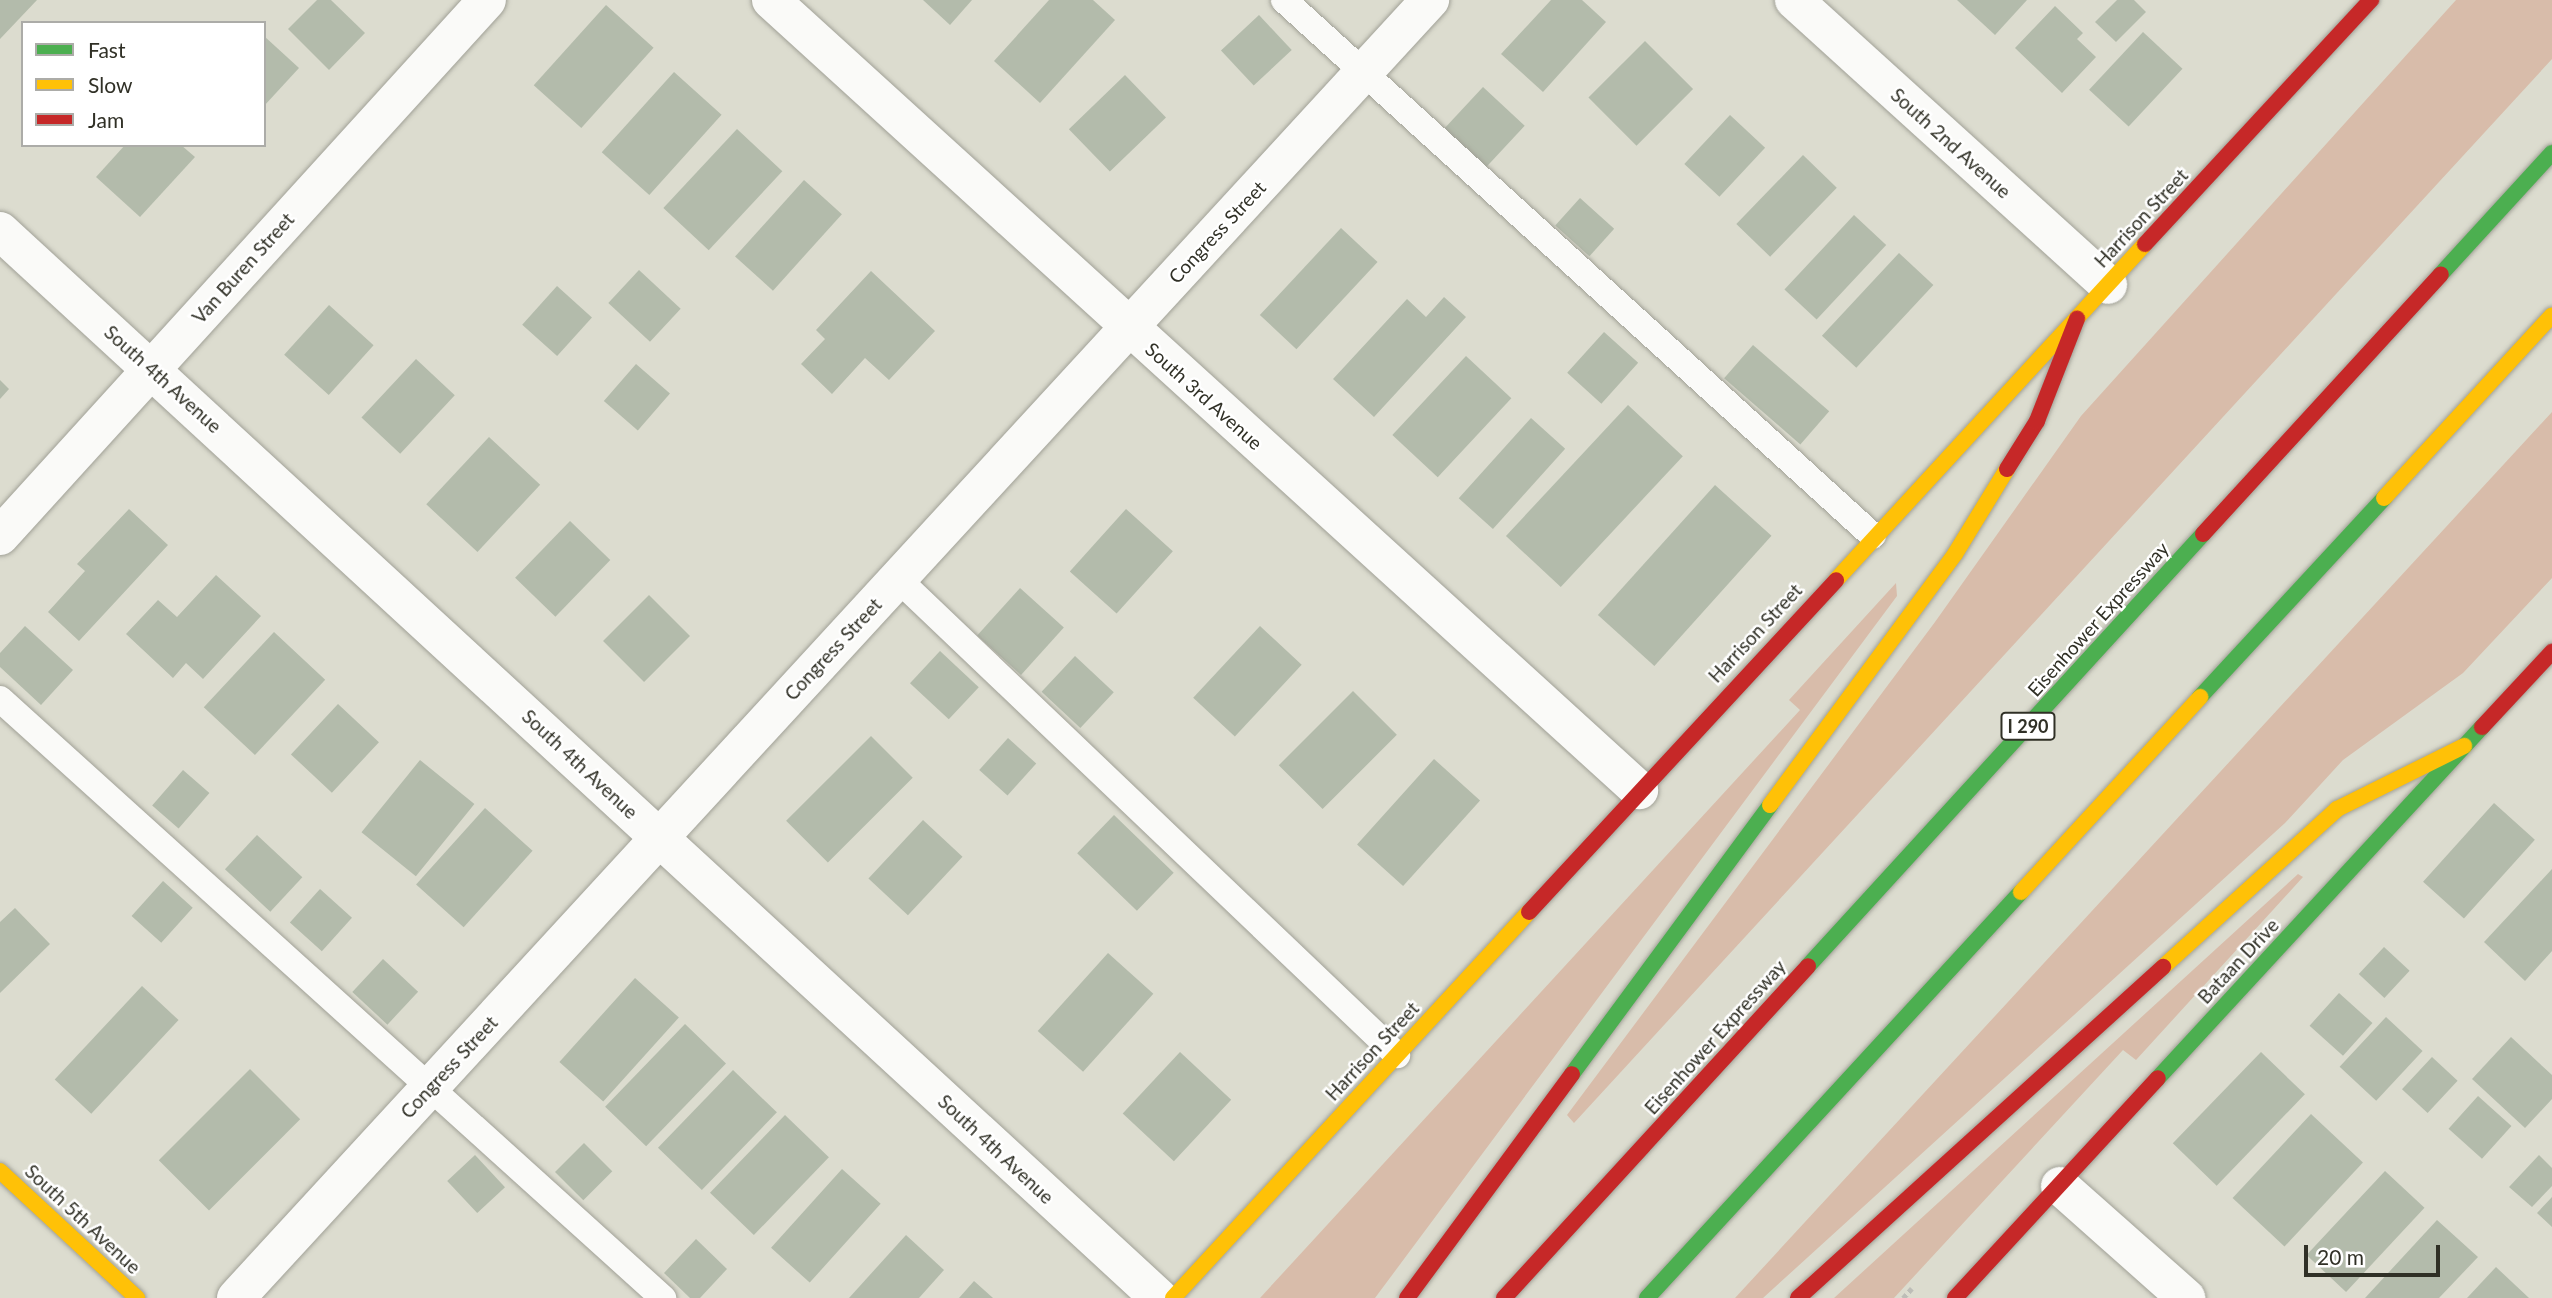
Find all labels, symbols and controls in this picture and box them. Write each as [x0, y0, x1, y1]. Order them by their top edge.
legend [21, 21, 266, 147]
text: Fast [88, 37, 125, 62]
text: Slow [88, 72, 132, 97]
street label: South 2nd Avenue [1886, 83, 2016, 203]
text: Jam [88, 107, 124, 132]
street label: Harrison Street [2090, 164, 2192, 272]
street label: Congress Street [1164, 176, 1270, 288]
street label: Van Buren Street [187, 208, 299, 328]
street label: South 4th Avenue [100, 320, 226, 438]
street label: South 3rd Avenue [1141, 337, 1267, 455]
street label: Eisenhower Expressway [2023, 537, 2173, 701]
street label: Harrison Street [1704, 579, 1806, 687]
street label: Congress Street [780, 593, 886, 705]
street label: South 4th Avenue [517, 704, 643, 824]
road number: I 290 [2000, 712, 2056, 740]
street label: Bataan Drive [2193, 914, 2283, 1008]
street label: Eisenhower Expressway [1640, 955, 1790, 1119]
street label: Harrison Street [1321, 997, 1423, 1105]
street label: Congress Street [396, 1011, 502, 1123]
street label: South 4th Avenue [933, 1089, 1059, 1209]
street label: South 5th Avenue [20, 1159, 146, 1279]
scale bar [2307, 1232, 2444, 1276]
text: 20 m [2317, 1244, 2364, 1269]

